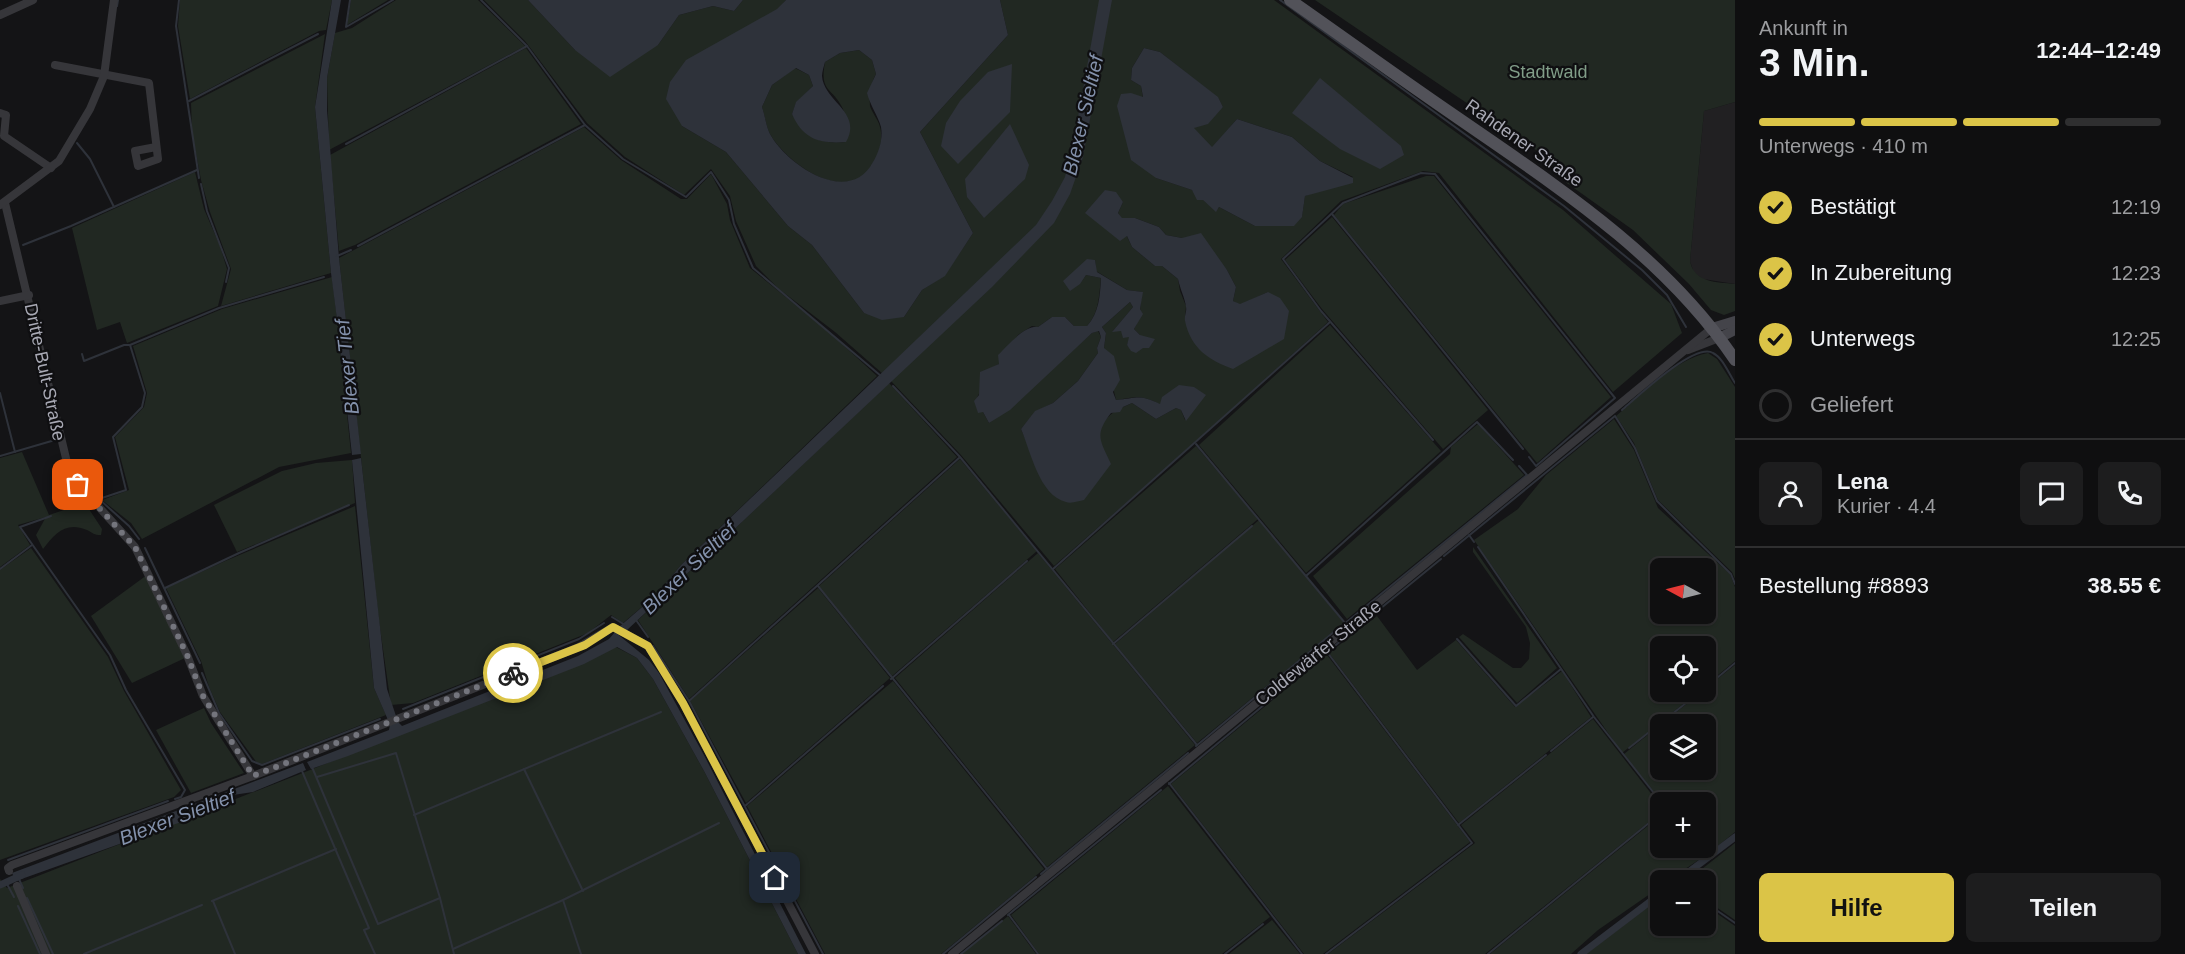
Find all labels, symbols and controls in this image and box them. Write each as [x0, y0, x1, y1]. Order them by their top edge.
text: Ankunft in [1759, 17, 1848, 39]
text: 12:44–12:49 [2036, 38, 2161, 63]
text: 3 Min. [1759, 41, 1870, 84]
water label: Blexer Sieltief [1059, 51, 1108, 177]
park label: Stadtwald [1508, 62, 1588, 82]
street label: Rahdener Straße [1462, 95, 1586, 191]
text: Unterwegs · 410 m [1759, 135, 1928, 157]
icon: check [1759, 191, 1792, 224]
text: Bestätigt [1810, 194, 1896, 219]
text: 12:19 [2111, 196, 2161, 218]
icon: check [1759, 257, 1792, 290]
text: In Zubereitung [1810, 260, 1952, 285]
text: 12:23 [2111, 262, 2161, 284]
street label: Dritte-Bult-Straße [21, 301, 69, 443]
water label: Blexer Tief [331, 316, 363, 416]
icon: check [1759, 323, 1792, 356]
text: Unterwegs [1810, 326, 1915, 351]
text: 12:25 [2111, 328, 2161, 350]
text: Geliefert [1810, 392, 1893, 417]
pin [52, 459, 103, 510]
button: person [1759, 462, 1822, 525]
button: chat [2020, 462, 2083, 525]
button: phone [2098, 462, 2161, 525]
icon: bag [61, 468, 94, 501]
text: Lena [1837, 469, 1888, 494]
text: Kurier · 4.4 [1837, 495, 1936, 517]
water label: Blexer Sieltief [637, 516, 742, 618]
north arrow [1650, 558, 1716, 624]
map controls [1650, 558, 1716, 936]
text: Bestellung #8893 [1759, 573, 1929, 598]
text: 38.55 € [2088, 573, 2161, 598]
street label: Coldewärfer Straße [1251, 596, 1385, 710]
button: locate [1650, 636, 1716, 702]
courier [483, 643, 543, 703]
icon: bike [497, 657, 530, 690]
button: layers [1650, 714, 1716, 780]
water label: Blexer Sieltief [116, 784, 240, 849]
button: + [1650, 792, 1716, 858]
pin [749, 852, 800, 903]
icon: home [758, 861, 791, 894]
button: − [1650, 870, 1716, 936]
button: Hilfe [1759, 873, 1954, 942]
button: Teilen [1966, 873, 2161, 942]

